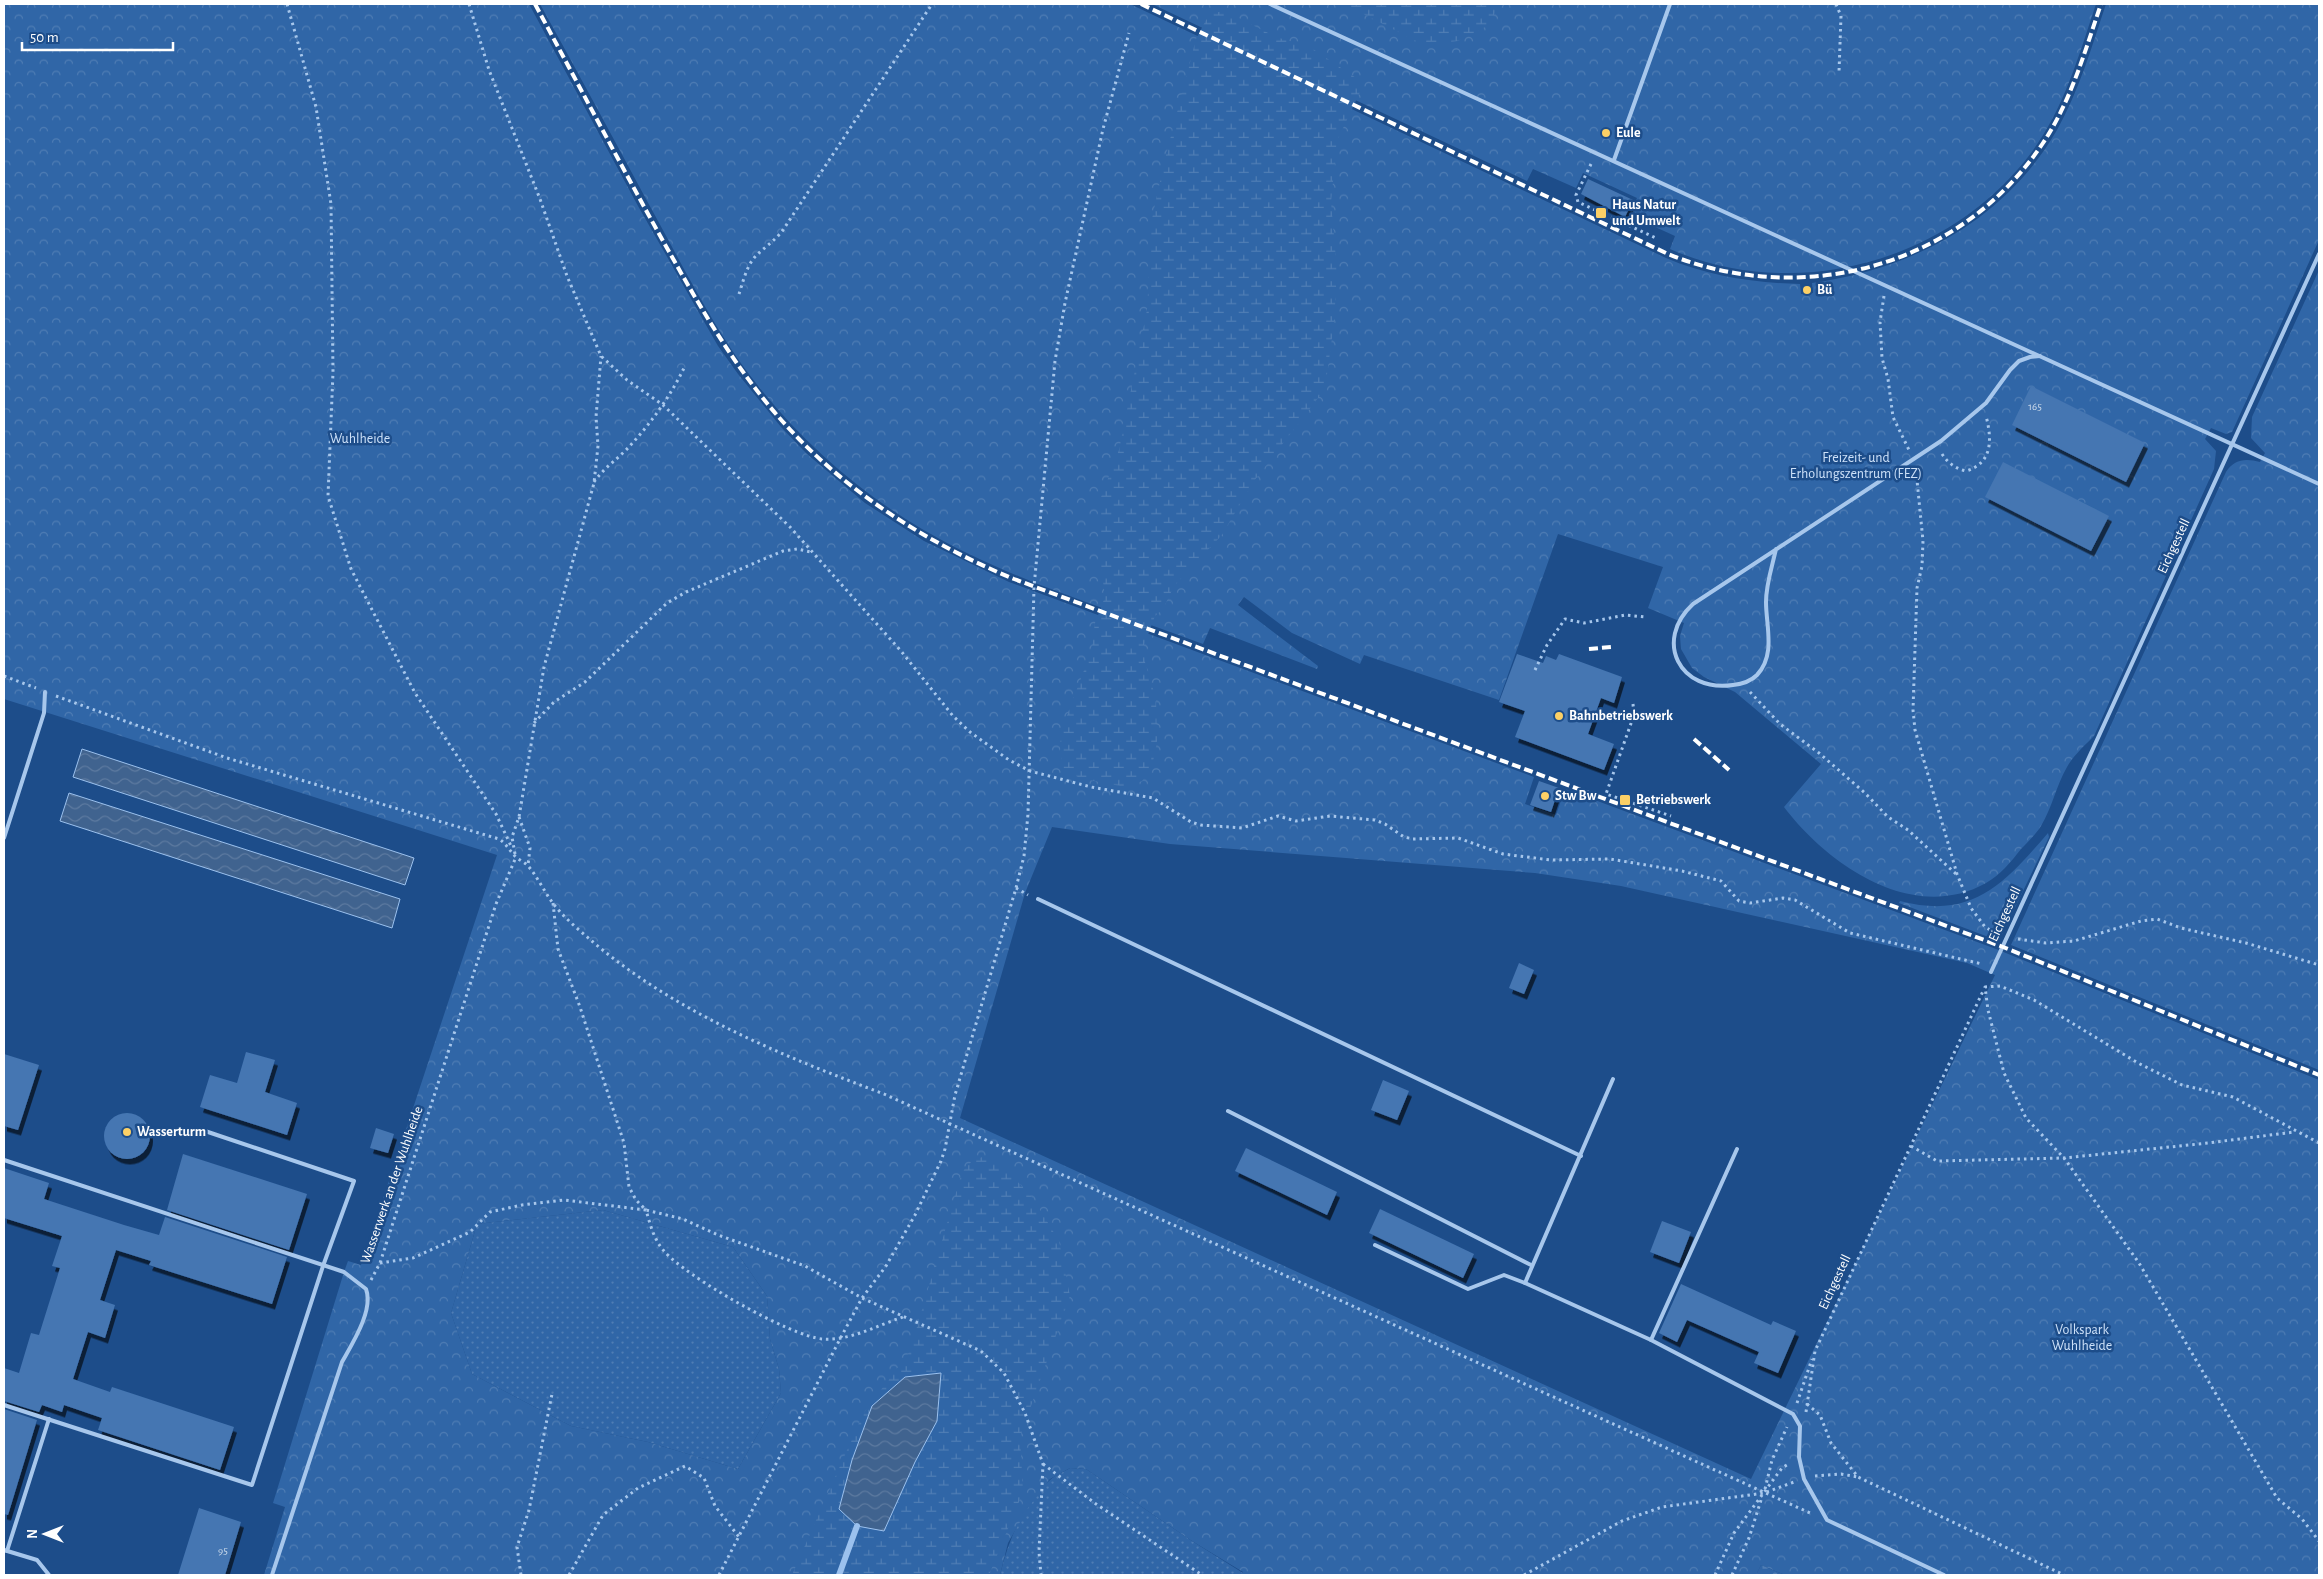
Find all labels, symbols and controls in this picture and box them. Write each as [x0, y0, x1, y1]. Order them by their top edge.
scale bar [22, 20, 174, 52]
text: 50 m [30, 30, 59, 45]
place label: Eule [1616, 126, 1641, 140]
marker: Eule [1600, 127, 1612, 139]
place label: Haus Natur und Umwelt [1612, 198, 1681, 228]
marker: Haus Natur und Umwelt [1594, 206, 1608, 220]
place label: Bü [1817, 283, 1833, 297]
marker: Bü [1801, 284, 1813, 296]
house number: 165 [2028, 401, 2042, 412]
park label: Wuhlheide [330, 432, 390, 446]
park label: Freizeit- und Erholungszentrum (FEZ) [1790, 451, 1922, 481]
street label: Eichgestell [2155, 516, 2193, 576]
place label: Bahnbetriebswerk [1569, 709, 1673, 723]
marker: Bahnbetriebswerk [1553, 710, 1565, 722]
place label: Stw Bw [1555, 789, 1597, 803]
marker: Stw Bw [1539, 790, 1551, 802]
marker: Betriebswerk [1618, 793, 1632, 807]
place label: Betriebswerk [1636, 793, 1711, 807]
street label: Eichgestell [1986, 884, 2024, 944]
street label: Wasserwerk an der Wuhlheide [358, 1104, 426, 1266]
place label: Wasserturm [137, 1125, 206, 1139]
marker: Wasserturm [121, 1126, 133, 1138]
street label: Eichgestell [1816, 1252, 1854, 1312]
park label: Volkspark Wuhlheide [2052, 1323, 2112, 1353]
north arrow [20, 1509, 70, 1559]
text: N [26, 1529, 40, 1539]
house number: 95 [218, 1545, 228, 1556]

